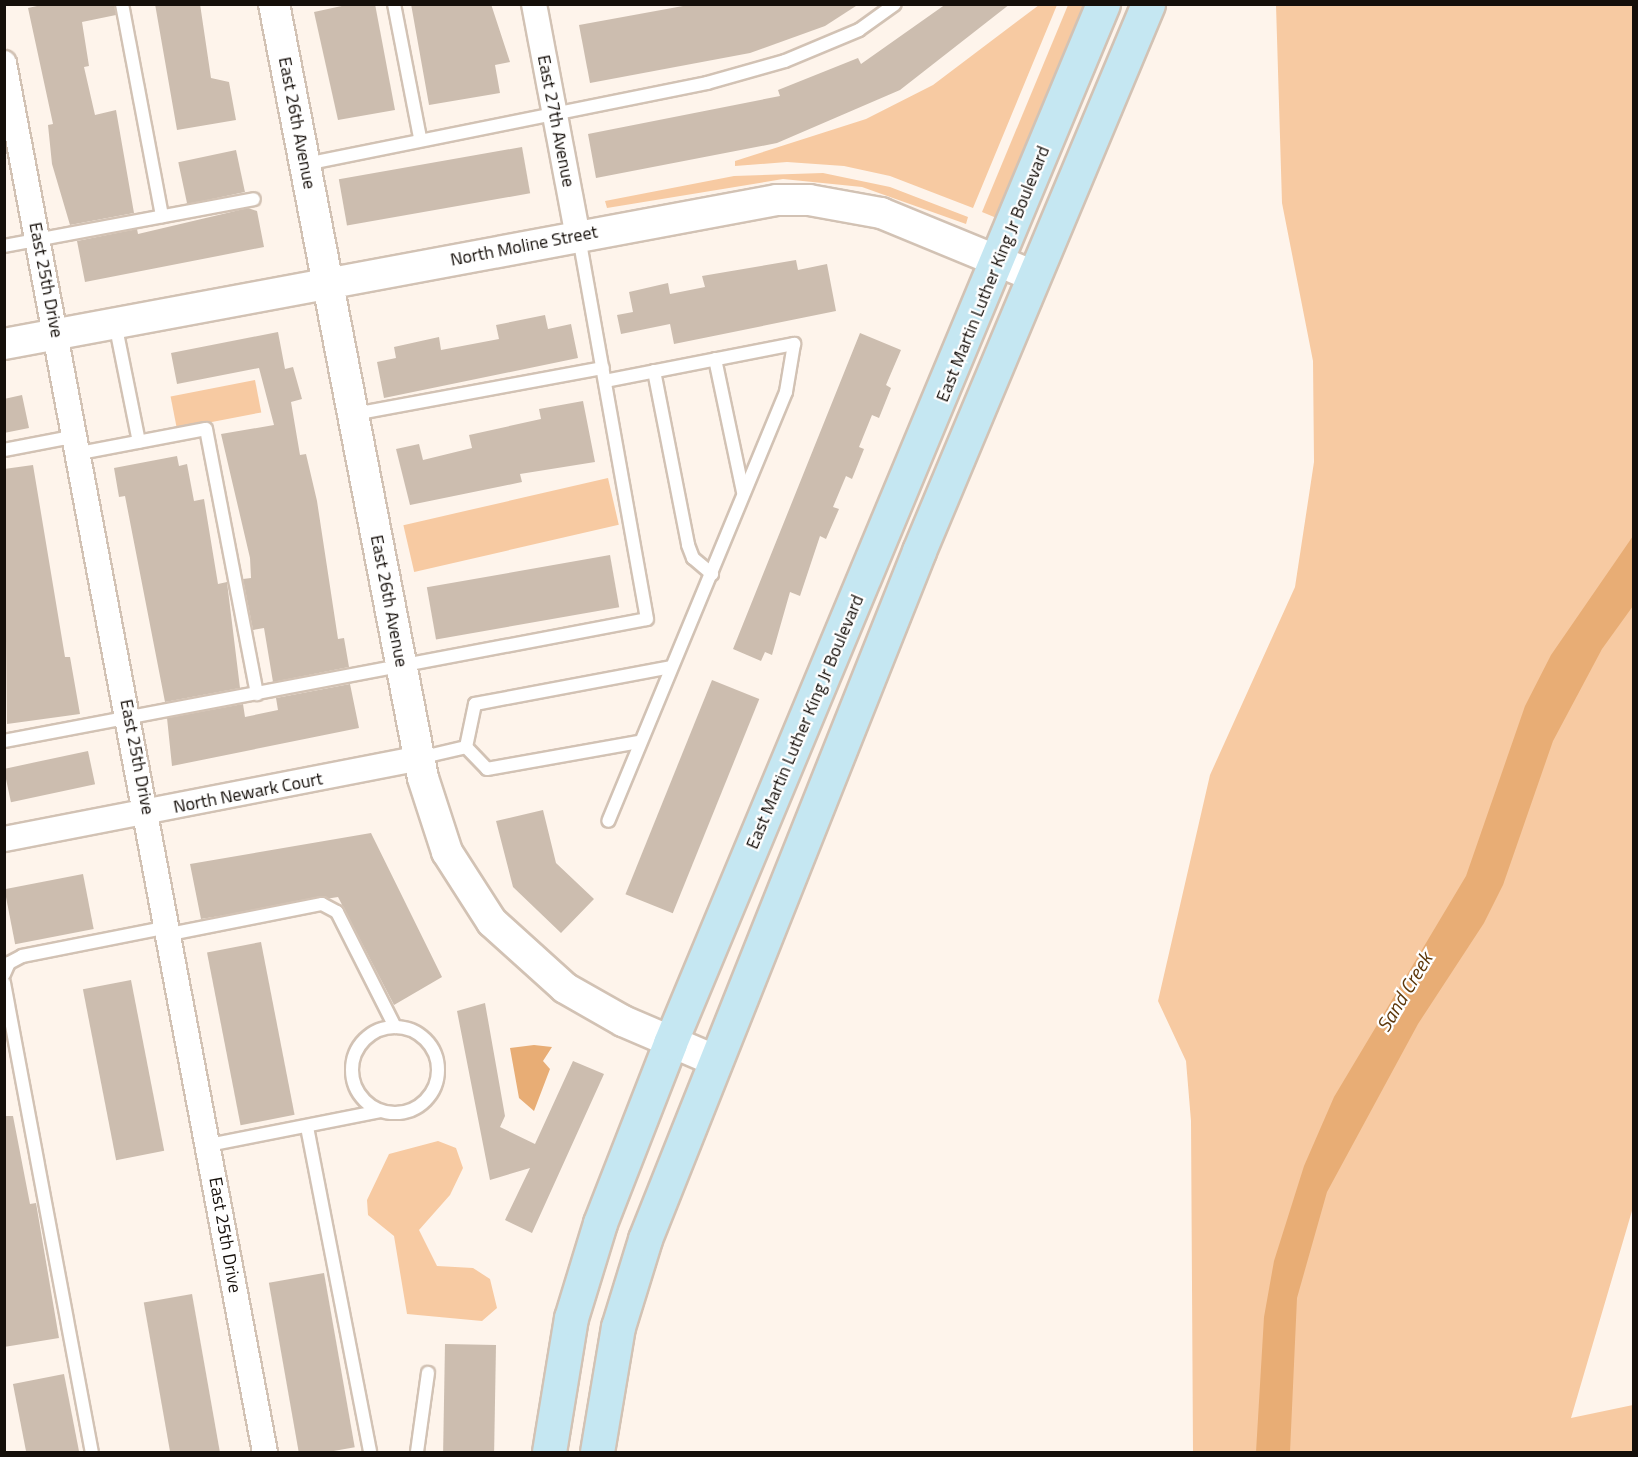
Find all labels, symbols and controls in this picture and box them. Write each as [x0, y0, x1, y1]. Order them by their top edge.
street label: East 27th Avenue [533, 53, 579, 189]
street label: East 26th Avenue [274, 55, 320, 191]
street label: East Martin Luther King Jr Boulevard [932, 143, 1054, 405]
street label: East 25th Drive [24, 220, 68, 340]
street label: North Moline Street [449, 221, 599, 271]
street label: East 26th Avenue [366, 533, 412, 669]
street label: East Martin Luther King Jr Boulevard [742, 592, 868, 852]
street label: East 25th Drive [115, 697, 159, 817]
street label: North Newark Court [172, 768, 324, 818]
water label: Sand Creek [1371, 948, 1437, 1036]
street label: East 25th Drive [204, 1175, 246, 1295]

